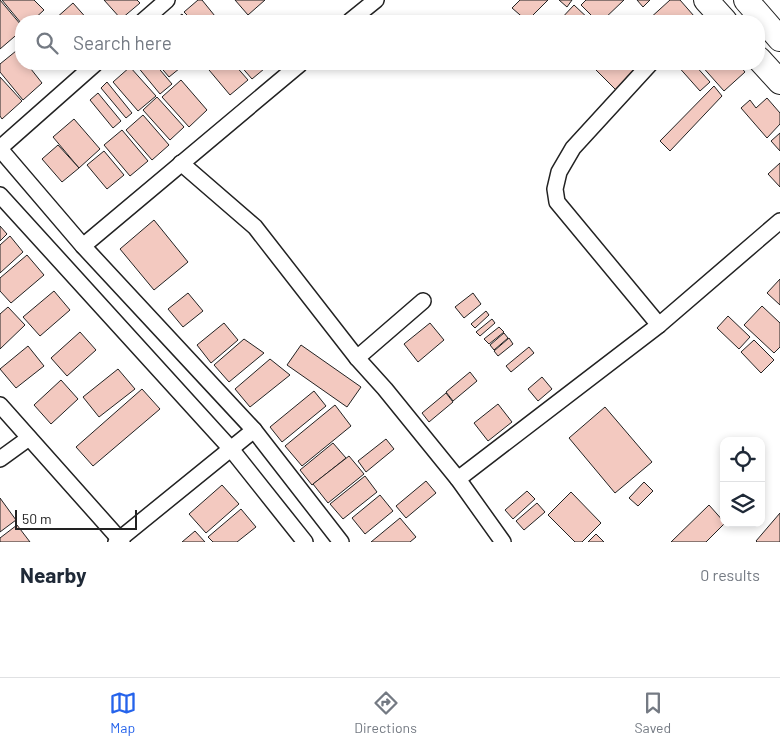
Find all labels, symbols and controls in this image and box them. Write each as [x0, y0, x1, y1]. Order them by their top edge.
search box [15, 15, 765, 70]
icon: search [33, 29, 61, 57]
text: Search here [73, 31, 172, 54]
map controls [720, 437, 765, 527]
button: locate [720, 437, 765, 482]
button: layers [720, 482, 765, 527]
scale bar [15, 507, 138, 530]
text: 50 m [22, 510, 51, 527]
text: Nearby [20, 562, 86, 587]
text: 0 results [700, 565, 760, 584]
tab: Map [109, 689, 137, 736]
tab: Directions [354, 689, 417, 736]
tab: Saved [634, 689, 671, 736]

